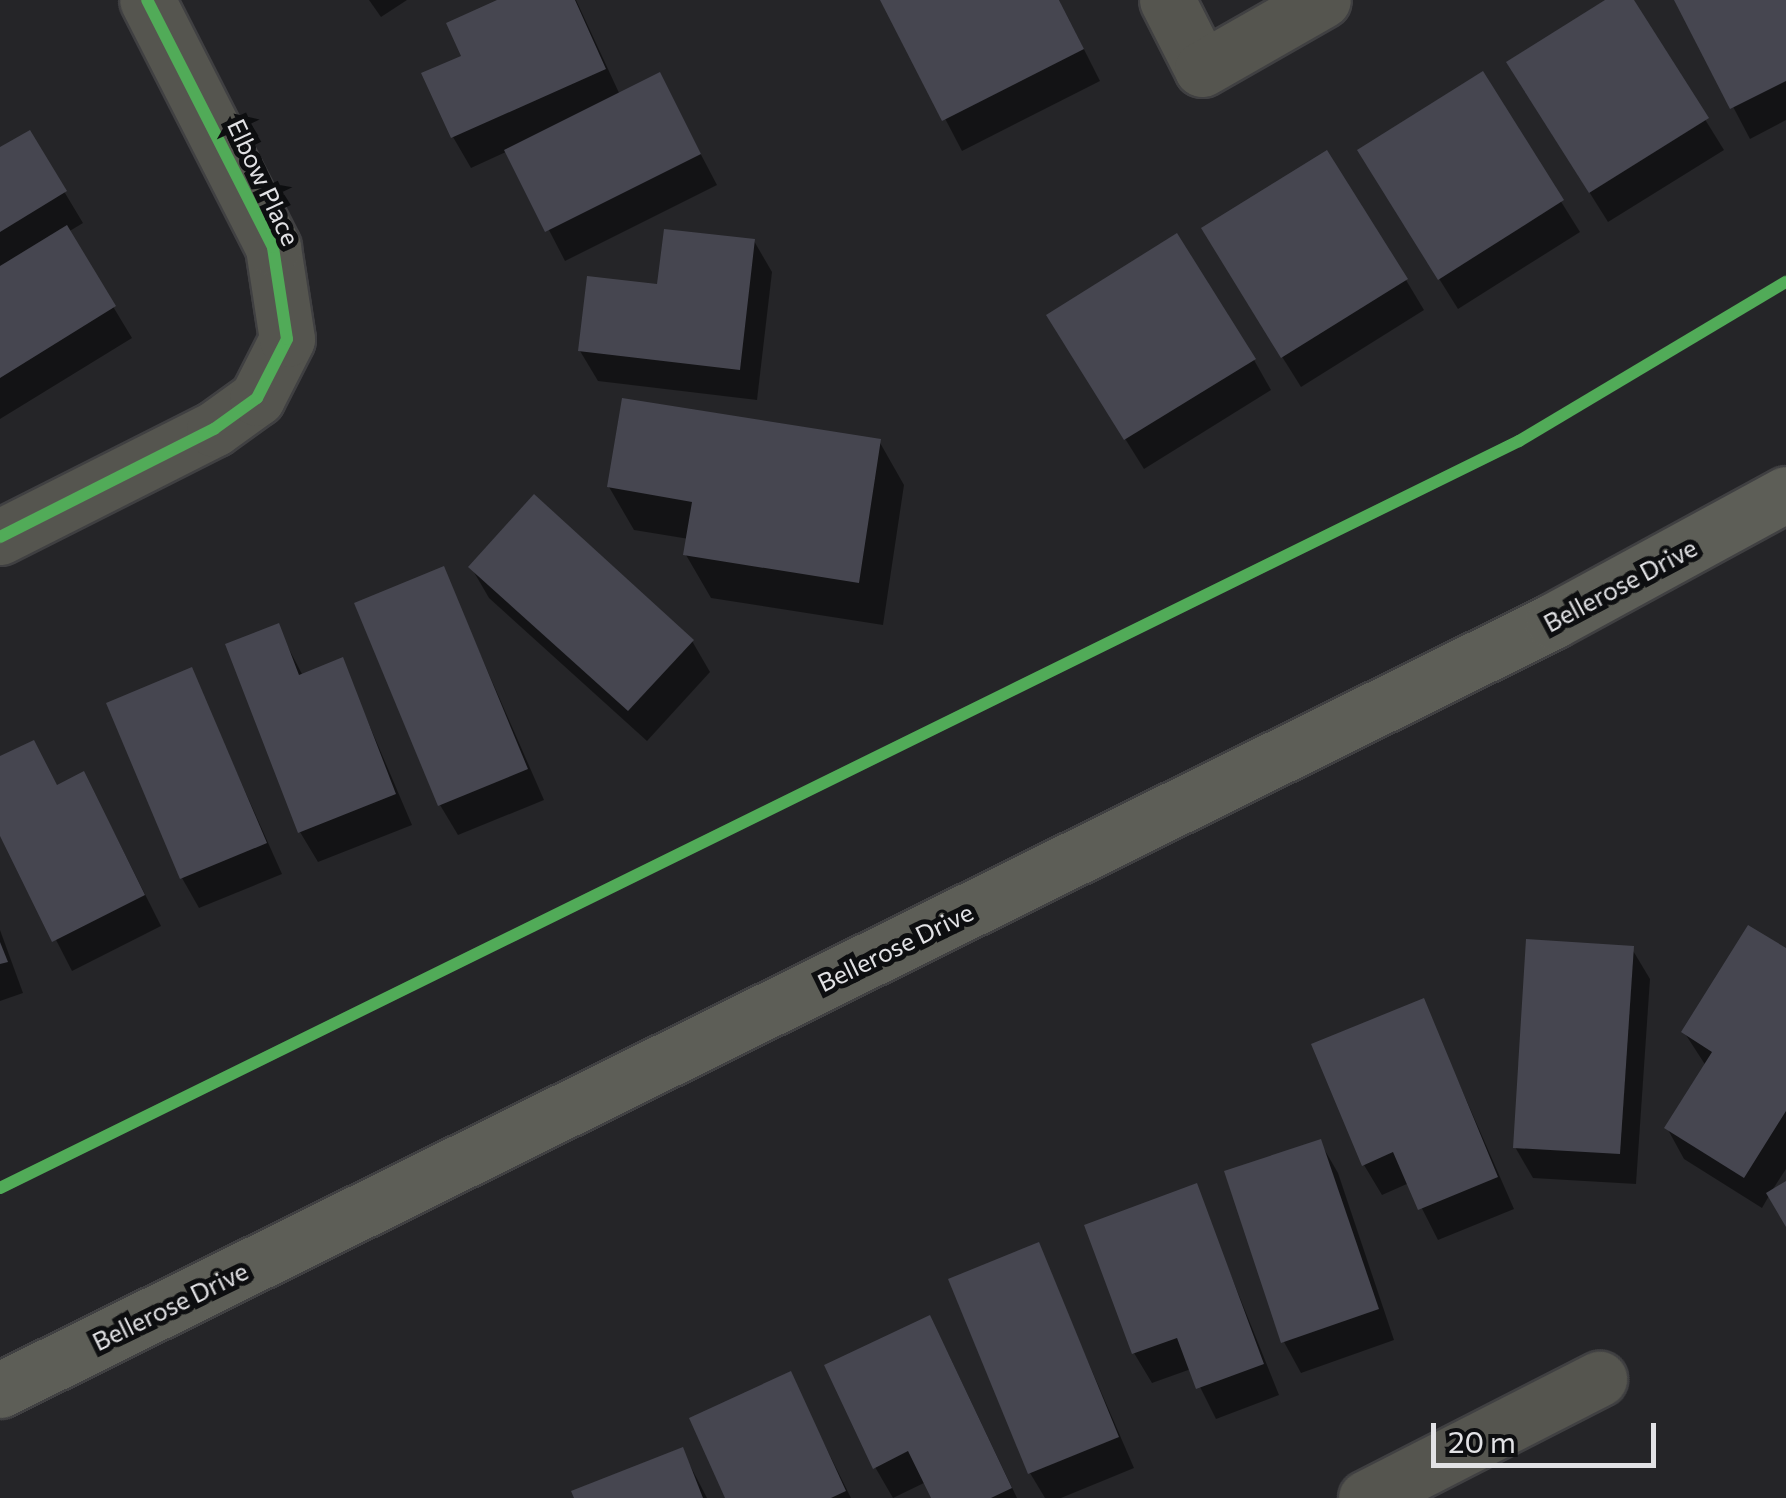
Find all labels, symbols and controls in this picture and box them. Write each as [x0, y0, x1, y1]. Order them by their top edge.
street label: Elbow Place [222, 114, 306, 250]
street label: Bellerose Drive [1538, 532, 1702, 638]
street label: Bellerose Drive [812, 896, 978, 998]
street label: Bellerose Drive [87, 1255, 253, 1357]
scale bar [1436, 1403, 1661, 1465]
text: 20 m [1448, 1422, 1516, 1459]

